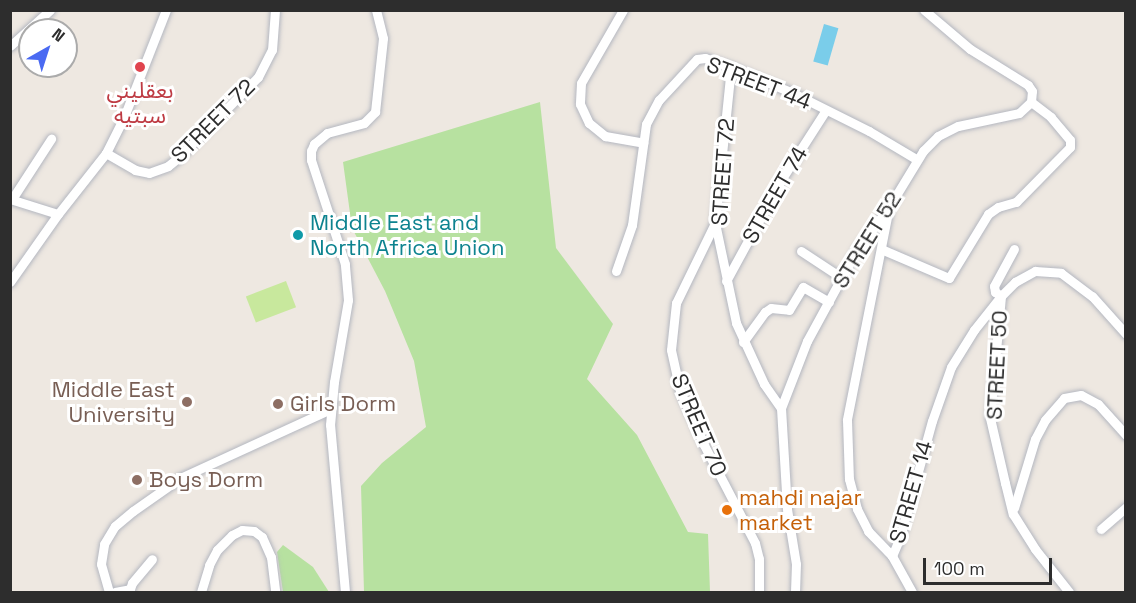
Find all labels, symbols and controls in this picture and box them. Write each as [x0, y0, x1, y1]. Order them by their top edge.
north arrow [18, 18, 78, 78]
text: N [48, 24, 69, 47]
street label: STREET 44 [703, 51, 815, 115]
marker: بعقليني سبتيه [133, 60, 147, 74]
street label: STREET 72 [165, 73, 261, 169]
place label: بعقليني سبتيه [107, 77, 173, 128]
street label: STREET 72 [706, 117, 740, 227]
street label: STREET 74 [737, 142, 813, 248]
street label: STREET 52 [827, 187, 907, 293]
place label: Middle East and North Africa Union [310, 209, 505, 260]
marker: Middle East and North Africa Union [291, 228, 305, 242]
street label: STREET 50 [981, 309, 1013, 421]
street label: STREET 70 [665, 370, 733, 480]
place label: Middle East University [52, 376, 175, 428]
place label: Girls Dorm [290, 391, 396, 417]
marker: Middle East University [180, 395, 194, 409]
marker: Girls Dorm [271, 397, 285, 411]
street label: STREET 14 [884, 437, 938, 547]
place label: Boys Dorm [149, 467, 263, 493]
marker: Boys Dorm [130, 473, 144, 487]
place label: mahdi najar market [739, 484, 862, 536]
marker: mahdi najar market [720, 503, 734, 517]
scale bar [926, 546, 1055, 584]
text: 100 m [934, 557, 985, 580]

